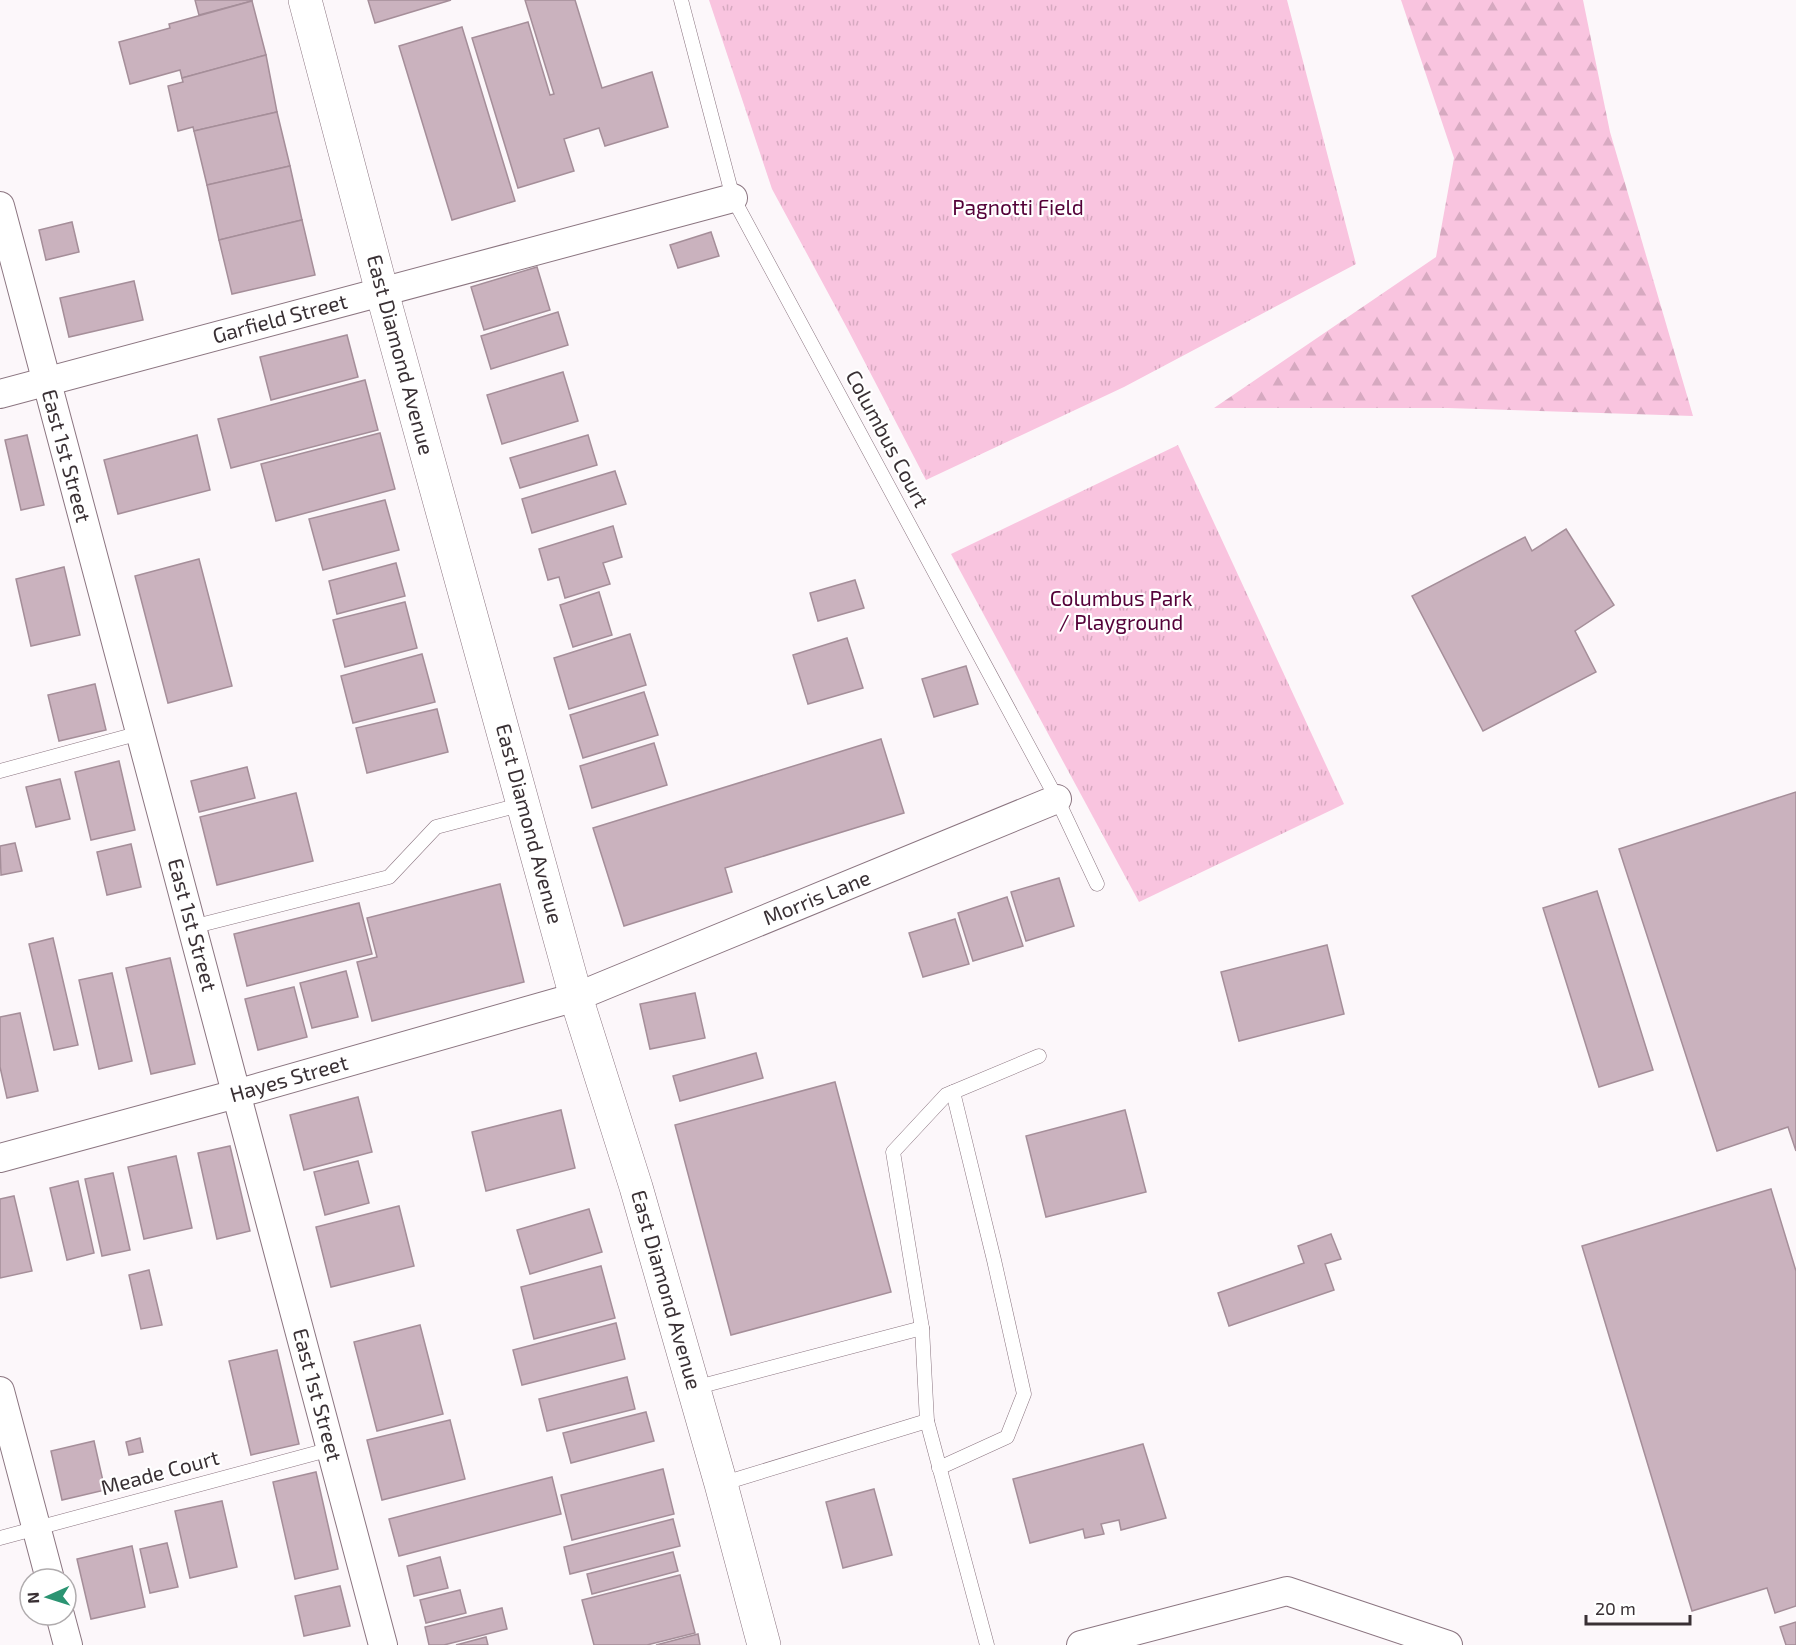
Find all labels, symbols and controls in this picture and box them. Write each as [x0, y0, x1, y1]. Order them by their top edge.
park label: Pagnotti Field [952, 194, 1084, 219]
street label: East Diamond Avenue [363, 252, 440, 458]
street label: Garfield Street [210, 288, 350, 348]
street label: Columbus Court [842, 365, 935, 511]
street label: East 1st Street [38, 386, 97, 525]
park label: Columbus Park / Playground [1050, 585, 1193, 634]
street label: East Diamond Avenue [492, 721, 569, 927]
street label: East 1st Street [164, 855, 223, 994]
street label: Morris Lane [759, 864, 874, 929]
street label: Hayes Street [227, 1049, 350, 1106]
street label: East Diamond Avenue [627, 1187, 708, 1392]
street label: East 1st Street [289, 1325, 348, 1464]
street label: Meade Court [98, 1444, 222, 1499]
north arrow [18, 1567, 78, 1627]
scale bar [1586, 1588, 1690, 1626]
text: N [23, 1592, 42, 1604]
text: 20 m [1595, 1597, 1636, 1619]

